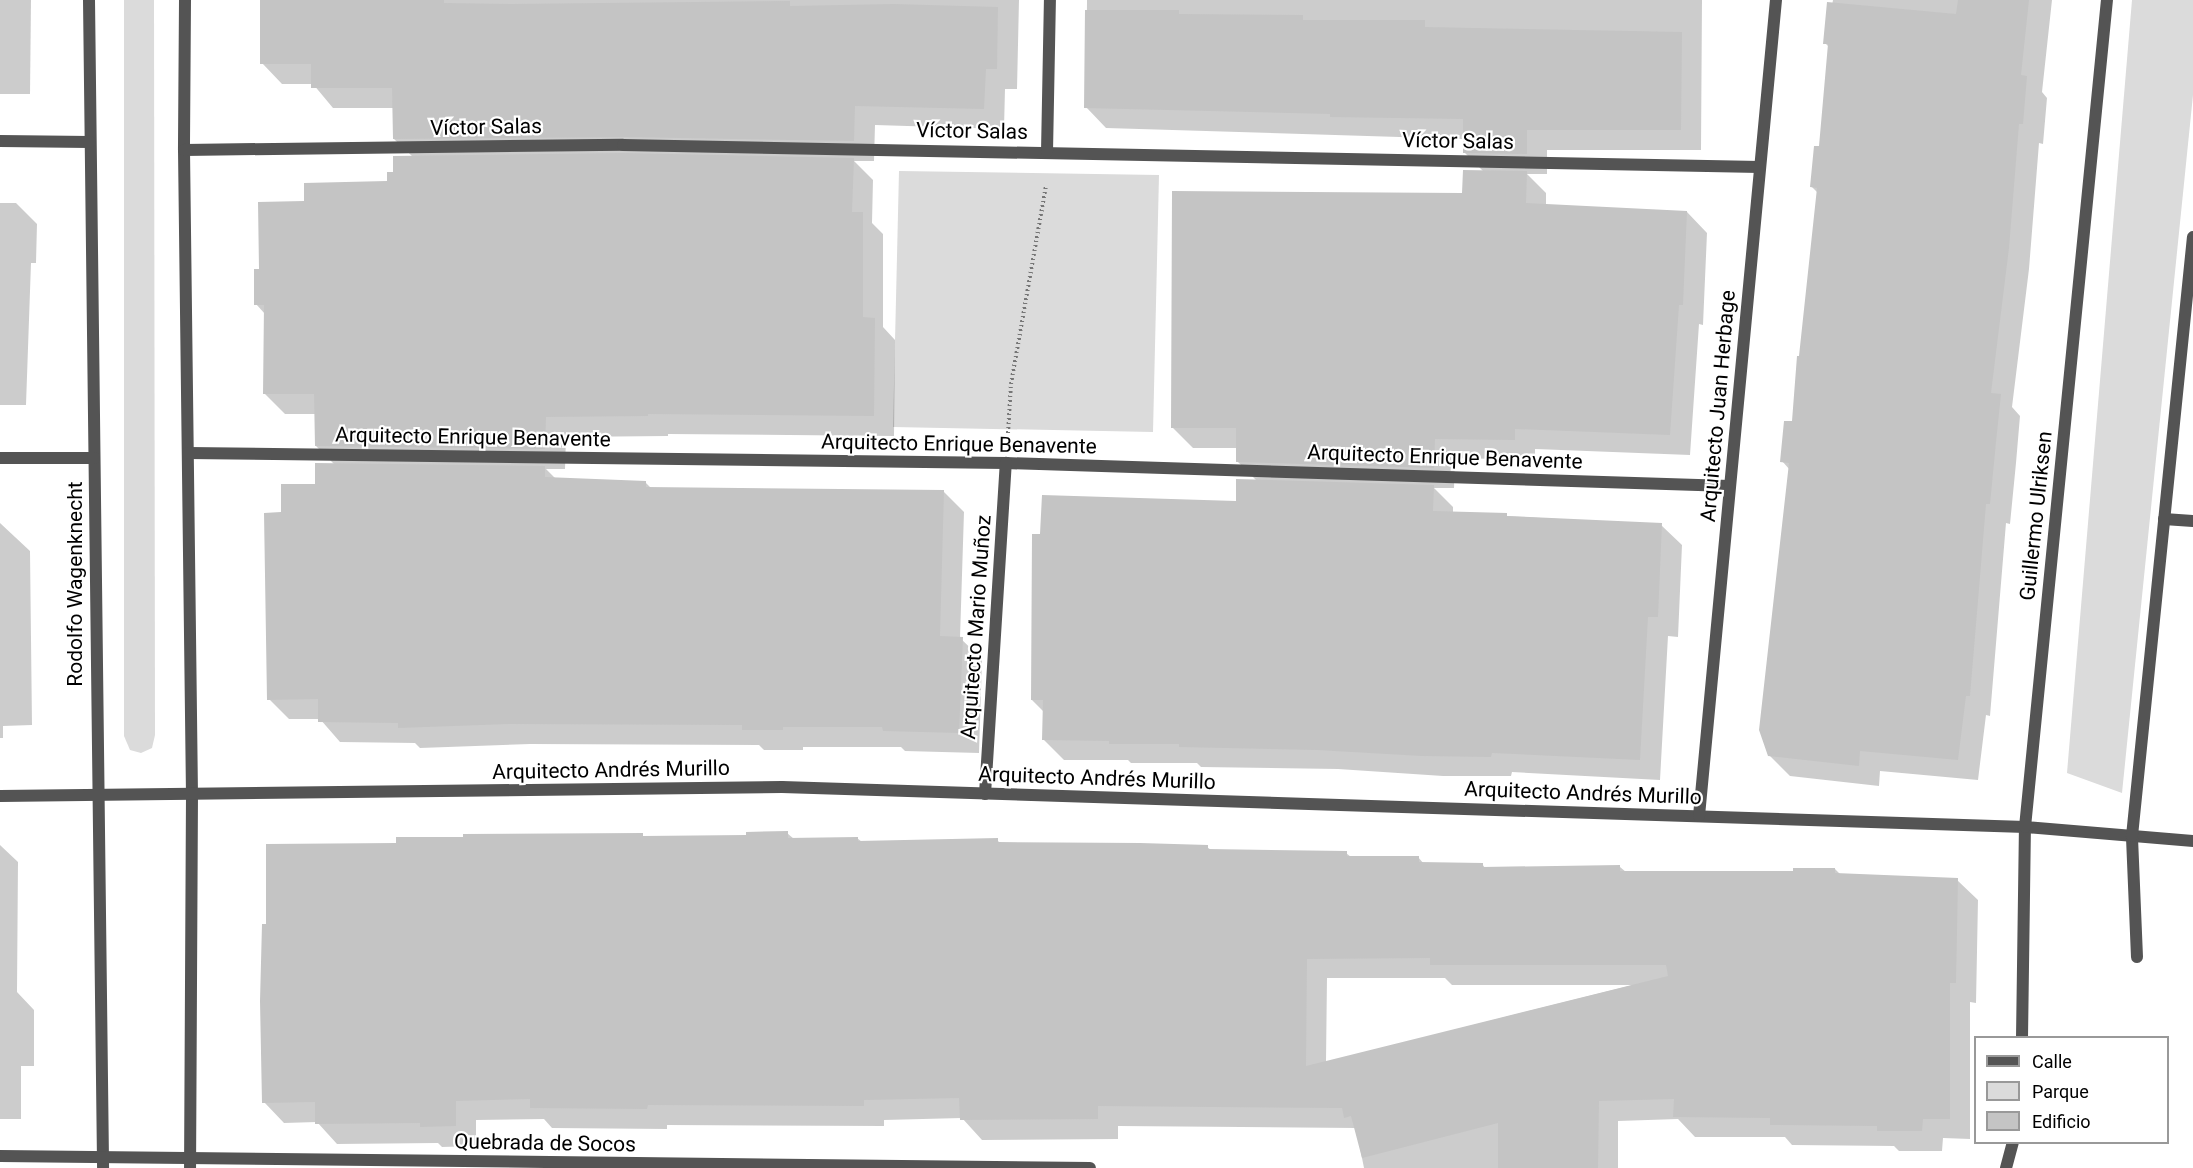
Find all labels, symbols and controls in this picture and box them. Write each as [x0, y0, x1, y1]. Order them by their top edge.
street label: Víctor Salas [430, 113, 542, 141]
street label: Víctor Salas [916, 117, 1028, 145]
street label: Víctor Salas [1402, 127, 1514, 155]
street label: Arquitecto Juan Herbage [1695, 289, 1741, 523]
street label: Arquitecto Enrique Benavente [335, 422, 611, 452]
street label: Arquitecto Enrique Benavente [821, 429, 1097, 459]
street label: Guillermo Ulriksen [2015, 430, 2057, 602]
street label: Arquitecto Enrique Benavente [1307, 440, 1583, 474]
street label: Rodolfo Wagenknecht [62, 481, 88, 687]
street label: Arquitecto Mario Muñoz [956, 514, 996, 740]
street label: Arquitecto Andrés Murillo [492, 755, 730, 785]
street label: Arquitecto Andrés Murillo [978, 761, 1216, 795]
street label: Arquitecto Andrés Murillo [1464, 776, 1702, 810]
legend [1974, 1036, 2169, 1144]
text: Calle [2032, 1051, 2072, 1072]
text: Parque [2032, 1081, 2089, 1102]
text: Edificio [2032, 1111, 2091, 1132]
street label: Quebrada de Socos [454, 1129, 636, 1157]

